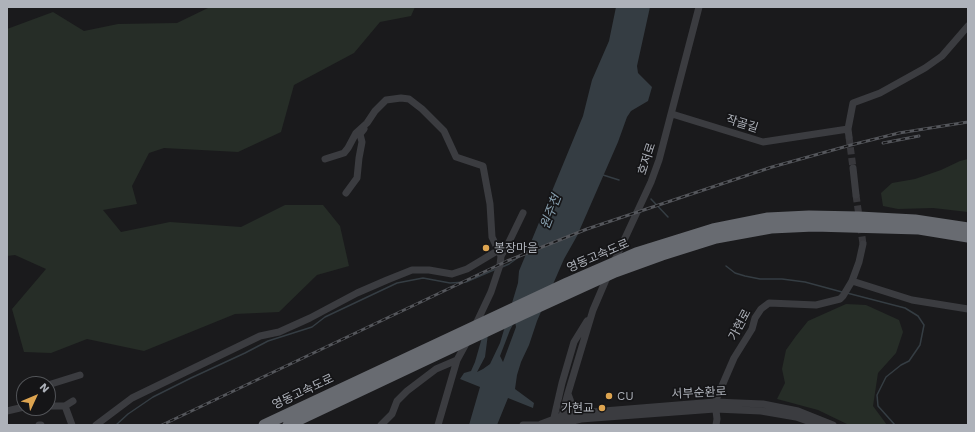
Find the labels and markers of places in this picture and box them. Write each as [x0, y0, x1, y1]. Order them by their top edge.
place label: 봉장마을 [494, 241, 538, 255]
marker: 봉장마을 [481, 243, 491, 253]
place label: CU [617, 389, 634, 403]
marker: CU [604, 391, 614, 401]
place label: 가현교 [561, 401, 594, 415]
marker: 가현교 [597, 403, 607, 413]

